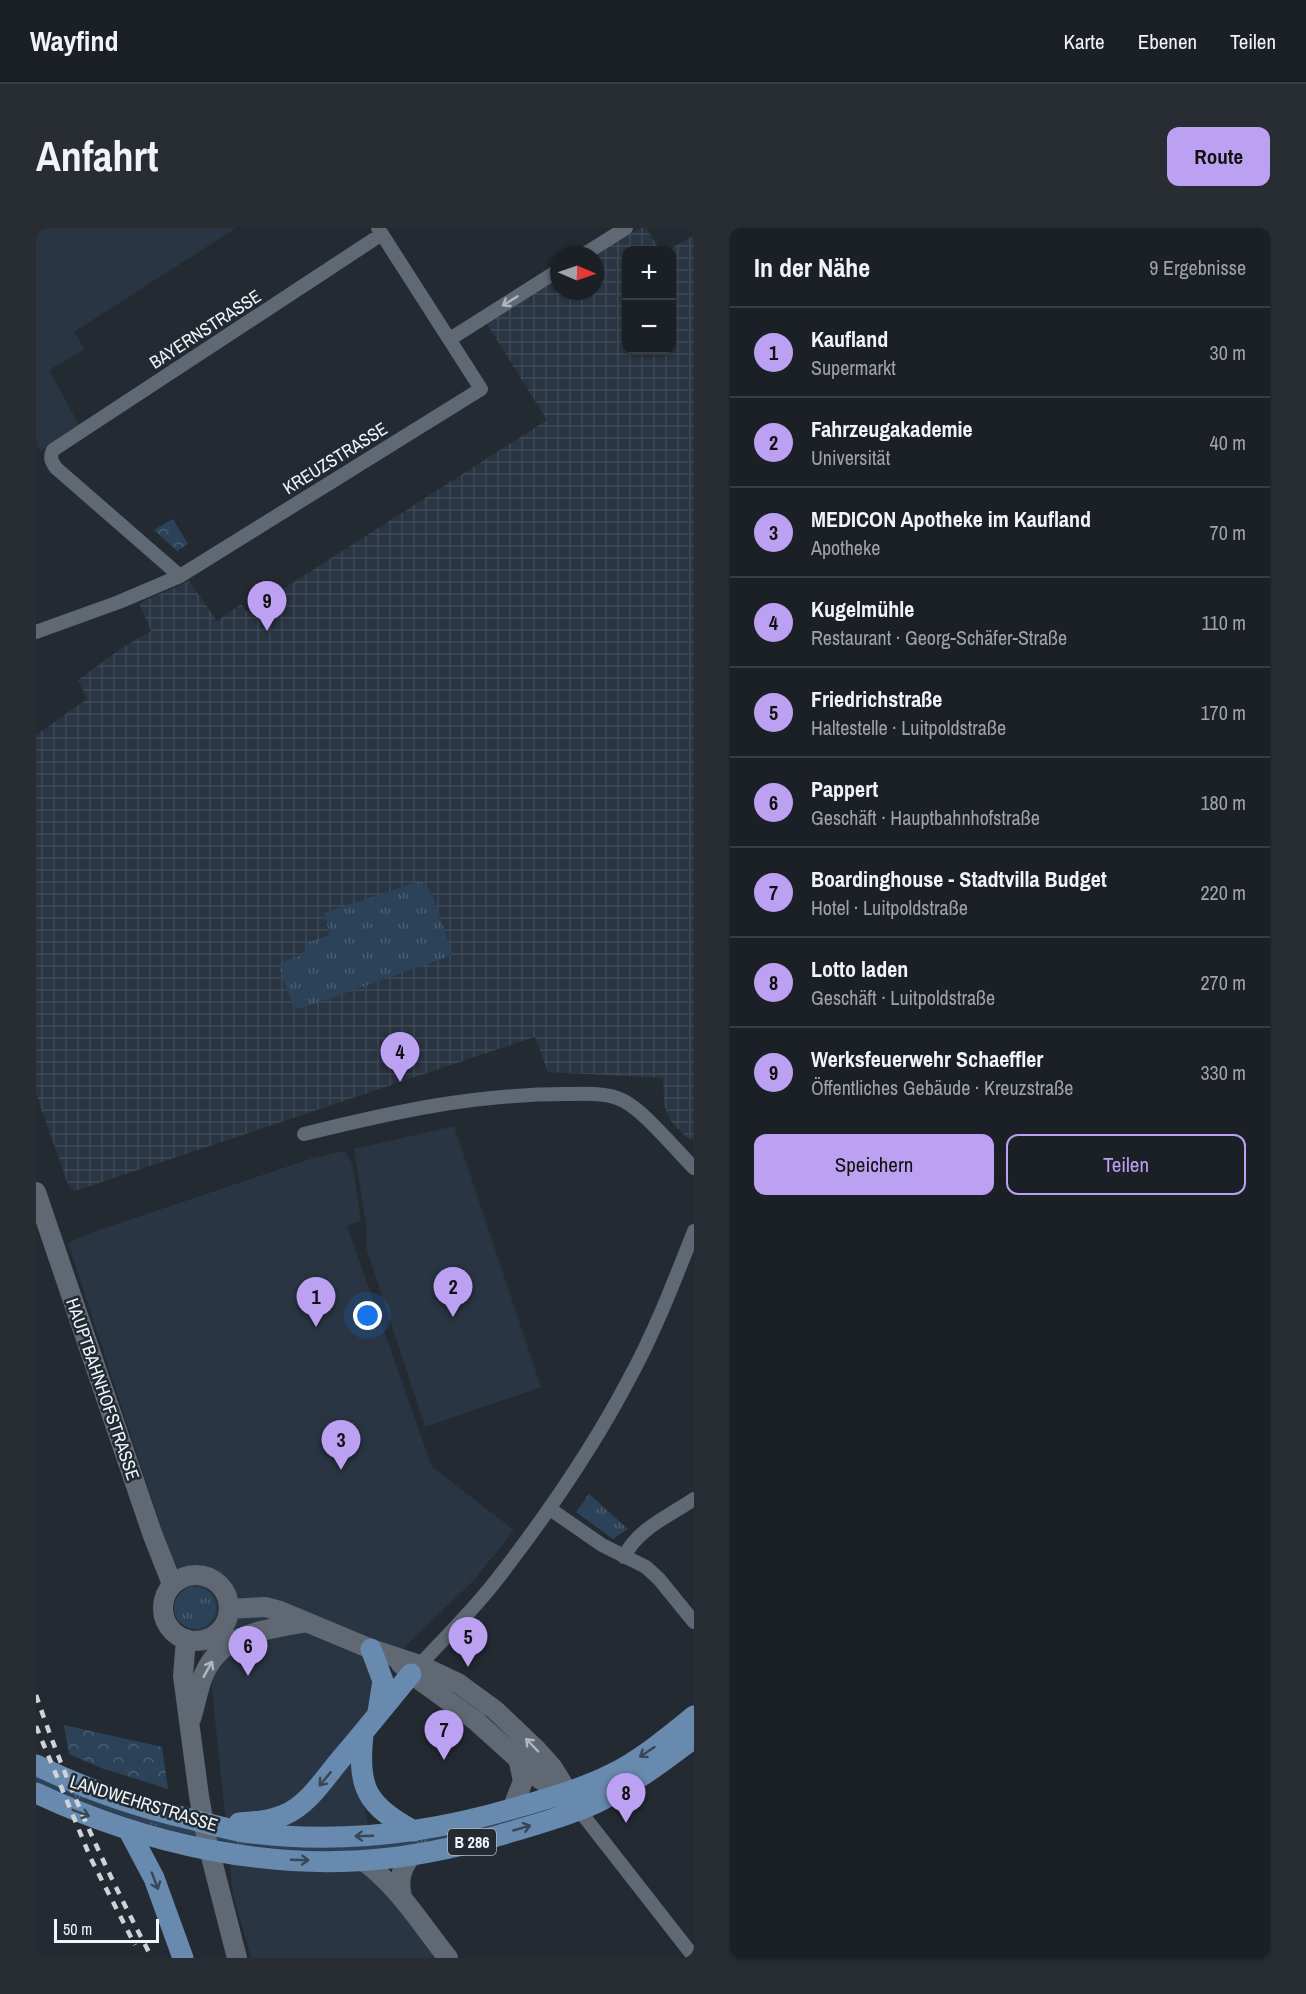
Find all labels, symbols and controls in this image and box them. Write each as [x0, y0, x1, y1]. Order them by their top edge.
text: Wayfind [30, 22, 118, 60]
text: Karte [1064, 27, 1105, 56]
text: Ebenen [1138, 27, 1197, 56]
text: Teilen [1230, 27, 1276, 56]
button: Route [1167, 127, 1270, 186]
text: Anfahrt [36, 128, 158, 184]
north arrow [550, 246, 604, 300]
map controls [622, 246, 676, 354]
button: + [622, 246, 676, 300]
text: In der Nähe [754, 250, 870, 285]
text: 9 Ergebnisse [1149, 254, 1246, 281]
street label: BAYERNSTRASSE [144, 284, 266, 374]
one-way arrow [501, 295, 518, 308]
button: − [622, 300, 676, 354]
text: Kaufland [811, 324, 888, 354]
text: 1 [769, 339, 778, 366]
text: 30 m [1210, 339, 1246, 366]
text: Supermarkt [811, 354, 896, 381]
text: Fahrzeugakademie [811, 414, 973, 444]
street label: KREUZSTRASSE [278, 416, 392, 500]
text: 2 [769, 429, 778, 456]
text: 40 m [1210, 429, 1246, 456]
text: Universität [811, 444, 890, 471]
text: MEDICON Apotheke im Kaufland [811, 504, 1091, 534]
text: 3 [769, 519, 778, 546]
text: 70 m [1210, 519, 1246, 546]
text: Apotheke [811, 534, 880, 561]
pin: 9 [248, 582, 286, 631]
text: Kugelmühle [811, 594, 914, 624]
text: 4 [769, 609, 778, 636]
text: 110 m [1202, 609, 1246, 636]
text: Restaurant · Georg-Schäfer-Straße [811, 624, 1067, 651]
text: Friedrichstraße [811, 684, 942, 714]
text: 5 [769, 699, 778, 726]
text: 170 m [1200, 699, 1246, 726]
text: Haltestelle · Luitpoldstraße [811, 714, 1006, 741]
text: Pappert [811, 774, 878, 804]
text: 6 [769, 789, 778, 816]
text: 180 m [1200, 789, 1246, 816]
text: Geschäft · Hauptbahnhofstraße [811, 804, 1040, 831]
text: Boardinghouse - Stadtvilla Budget [811, 864, 1107, 894]
text: 7 [769, 879, 778, 906]
text: 220 m [1200, 879, 1246, 906]
text: Hotel · Luitpoldstraße [811, 894, 968, 921]
text: Lotto laden [811, 954, 908, 984]
text: 8 [769, 969, 778, 996]
text: 270 m [1200, 969, 1246, 996]
text: Geschäft · Luitpoldstraße [811, 984, 995, 1011]
pin: 4 [380, 1032, 420, 1082]
text: Werksfeuerwehr Schaeffler [811, 1044, 1043, 1074]
text: 9 [769, 1059, 778, 1086]
text: 330 m [1200, 1059, 1246, 1086]
text: Öffentliches Gebäude · Kreuzstraße [811, 1074, 1073, 1101]
button: Speichern [754, 1134, 994, 1195]
button: Teilen [1006, 1134, 1246, 1195]
pin: 2 [434, 1268, 472, 1317]
pin: 1 [296, 1278, 336, 1327]
street label: HAUPTBAHNHOFSTRASSE [60, 1295, 146, 1483]
your location [353, 1301, 382, 1330]
pin: 3 [322, 1420, 360, 1470]
pin: 5 [448, 1618, 488, 1667]
pin: 6 [228, 1626, 268, 1676]
one-way arrow [202, 1661, 214, 1678]
pin: 7 [424, 1710, 464, 1760]
one-way arrow [525, 1738, 540, 1753]
one-way arrow [640, 1746, 656, 1758]
street label: LANDWEHRSTRASSE [67, 1769, 221, 1837]
one-way arrow [318, 1771, 331, 1787]
pin: 8 [606, 1774, 646, 1823]
one-way arrow [72, 1808, 90, 1819]
one-way arrow [512, 1822, 531, 1833]
road number: B 286 [448, 1829, 496, 1855]
one-way arrow [354, 1831, 374, 1842]
one-way arrow [289, 1854, 309, 1865]
one-way arrow [150, 1871, 161, 1889]
scale bar [54, 1916, 159, 1944]
text: 50 m [63, 1918, 92, 1940]

